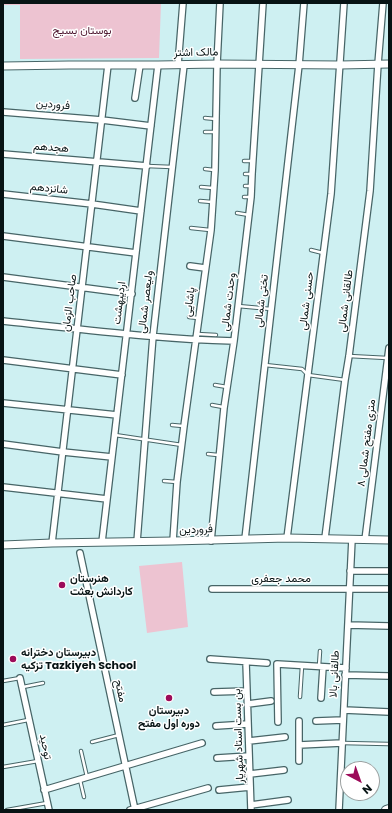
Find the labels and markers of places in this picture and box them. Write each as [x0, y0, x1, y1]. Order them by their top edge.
place label: هنرستان کاردانش بعثت [70, 572, 133, 598]
marker: هنرستان کاردانش بعثت [57, 580, 67, 590]
place label: دبیرستان دخترانه تزكيه Tazkiyeh School [21, 646, 136, 672]
marker: دبیرستان دخترانه تزكيه Tazkiyeh School [8, 654, 18, 664]
marker: دبیرستان دوره اول مفتح [164, 693, 174, 703]
place label: دبیرستان دوره اول مفتح [138, 704, 200, 730]

